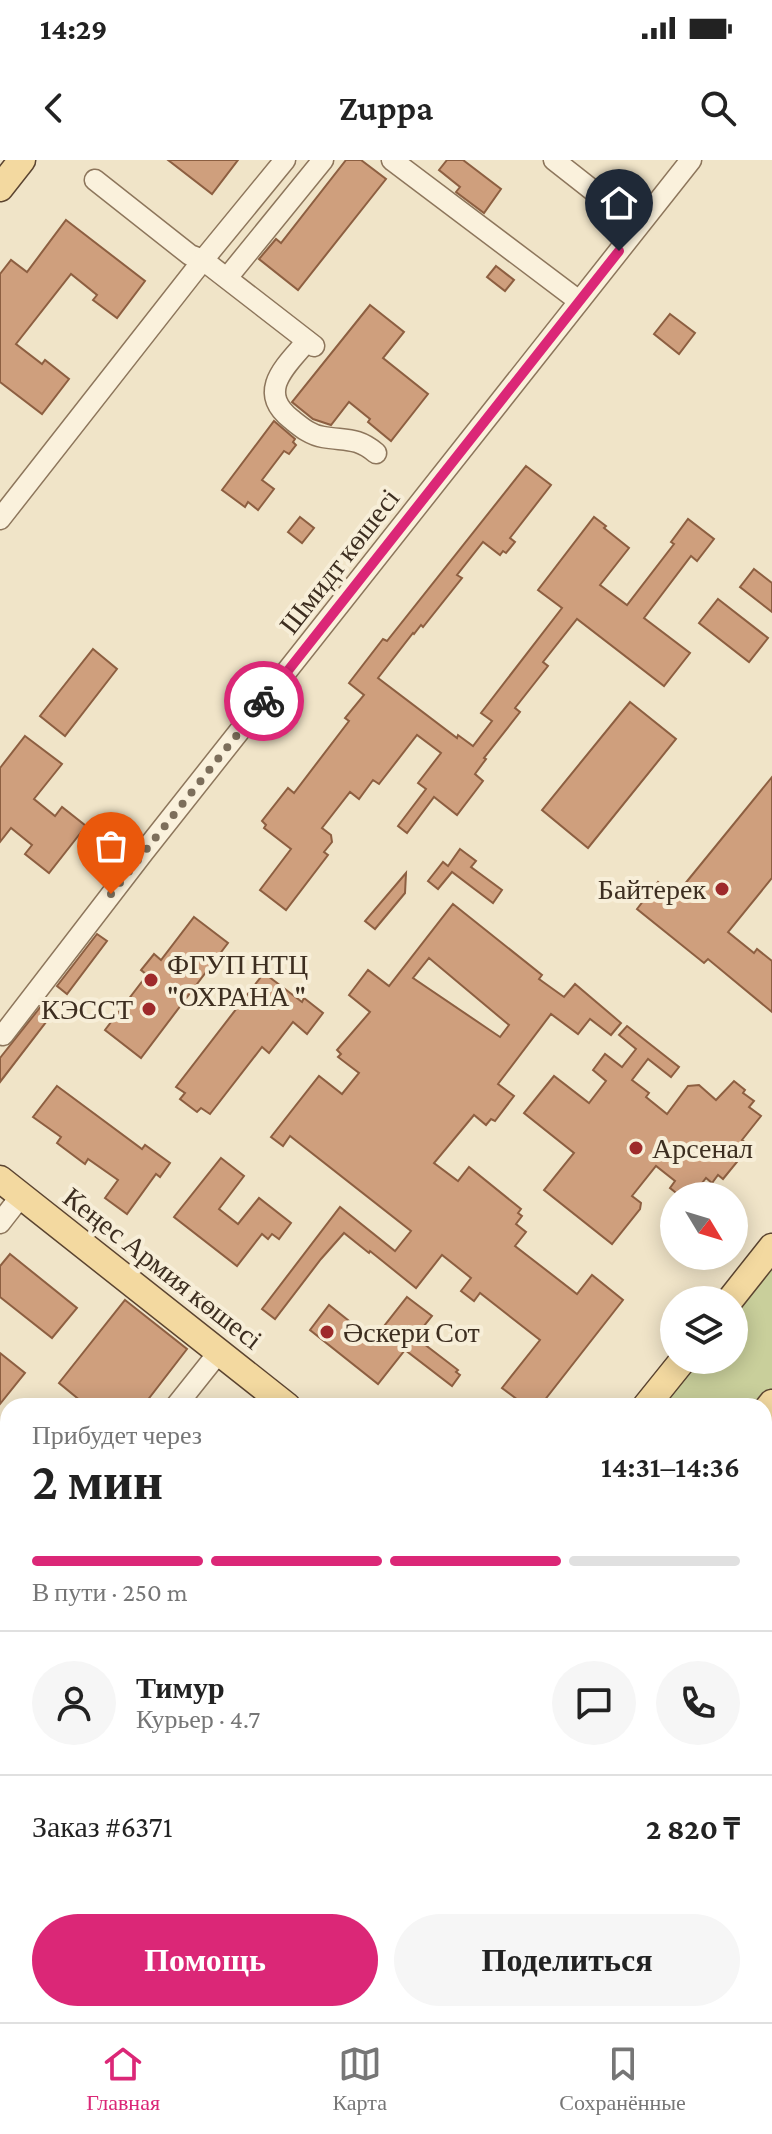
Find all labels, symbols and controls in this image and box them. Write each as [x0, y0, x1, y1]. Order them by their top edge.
text: 14:29 [40, 12, 107, 45]
icon: back [32, 86, 76, 130]
icon: search [696, 86, 740, 130]
text: Zuppa [339, 88, 433, 128]
pin [585, 169, 653, 251]
icon: home [597, 181, 641, 225]
street label: Шмидт көшесі [273, 483, 406, 640]
courier [224, 661, 304, 741]
icon: bike [242, 679, 286, 723]
pin [77, 812, 145, 894]
icon: bag [89, 824, 133, 868]
place label: Байтерек [598, 874, 706, 905]
marker: Байтерек [713, 880, 731, 898]
place label: ФГУП НТЦ "ОХРАНА " [167, 949, 308, 1012]
marker: ФГУП НТЦ "ОХРАНА " [142, 971, 160, 989]
place label: КЭССТ [41, 994, 133, 1025]
marker: КЭССТ [140, 1000, 158, 1018]
place label: Арсенал [652, 1133, 753, 1164]
marker: Арсенал [627, 1139, 645, 1157]
street label: Кеңес Армия көшесі [57, 1181, 268, 1356]
north arrow [660, 1182, 748, 1270]
map controls [660, 1182, 748, 1374]
button: layers [660, 1286, 748, 1374]
place label: Әскери Сот [343, 1317, 480, 1348]
marker: Әскери Сот [318, 1323, 336, 1341]
text: Прибудет через [32, 1421, 202, 1450]
text: 14:31–14:36 [601, 1450, 740, 1483]
text: 2 мин [32, 1452, 163, 1510]
text: В пути · 250 m [32, 1578, 188, 1607]
button: person [32, 1661, 116, 1745]
button: chat [552, 1661, 636, 1745]
button: phone [656, 1661, 740, 1745]
text: Тимур [136, 1671, 225, 1704]
text: Курьер · 4.7 [136, 1705, 260, 1734]
text: Заказ #6371 [32, 1810, 173, 1843]
text: 2 820 ₸ [646, 1812, 740, 1845]
button: Помощь [32, 1914, 378, 2006]
button: Поделиться [394, 1914, 740, 2006]
tab: Главная [86, 2042, 160, 2116]
tab: Карта [332, 2042, 387, 2116]
tab: Сохранённые [559, 2042, 686, 2116]

